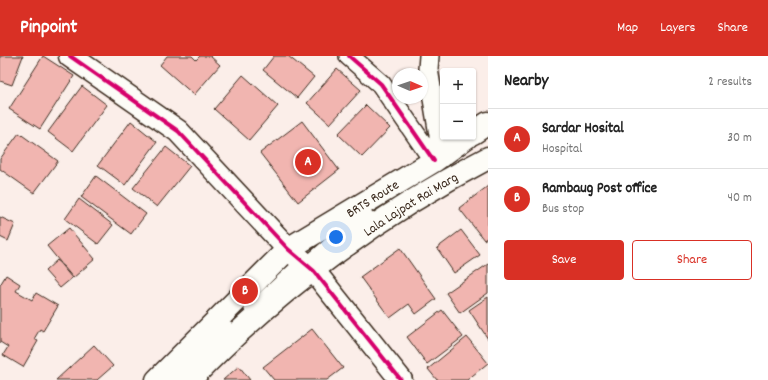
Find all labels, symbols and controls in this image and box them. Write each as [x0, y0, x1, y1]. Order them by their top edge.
text: Pinpoint [20, 15, 77, 42]
text: Map [617, 18, 638, 38]
text: Layers [660, 18, 695, 38]
text: Share [717, 18, 748, 38]
north arrow [392, 68, 428, 104]
map controls [440, 68, 476, 140]
button: + [440, 68, 476, 104]
text: Nearby [504, 70, 548, 94]
text: 2 results [708, 73, 752, 92]
button: − [440, 104, 476, 140]
text: Sardar Hosital [542, 118, 624, 140]
text: A [513, 129, 521, 148]
text: 30 m [727, 129, 752, 148]
text: Hospital [542, 140, 582, 159]
pin: A [295, 147, 321, 177]
street label: Lala Lajpat Rai Marg [360, 168, 462, 242]
street label: BRTS Route [343, 176, 403, 224]
text: Rambaug Post office [542, 178, 657, 200]
text: B [514, 189, 520, 208]
text: 40 m [728, 189, 752, 208]
text: Bus stop [542, 200, 584, 219]
your location [326, 227, 346, 247]
button: Save [504, 240, 624, 280]
button: Share [632, 240, 752, 280]
pin: B [232, 276, 258, 306]

